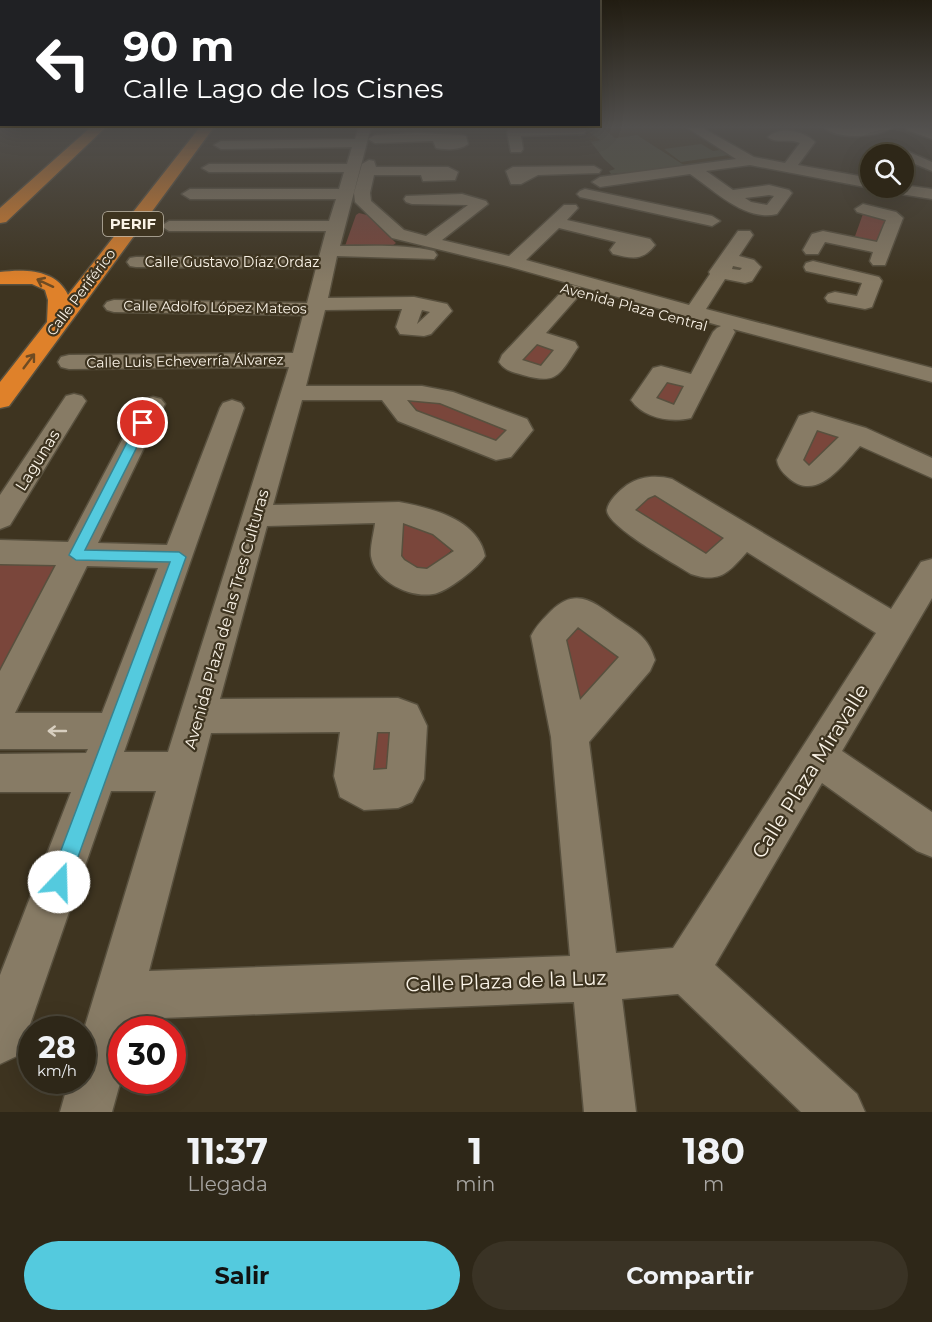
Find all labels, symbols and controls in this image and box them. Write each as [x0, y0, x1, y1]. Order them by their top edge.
text: 90 m [123, 20, 234, 72]
icon: left [24, 24, 102, 102]
text: Calle Lago de los Cisnes [123, 72, 444, 105]
map controls [860, 144, 914, 198]
button: search [860, 144, 914, 198]
road number: PERIF [103, 212, 163, 236]
street label: Calle Periférico [42, 245, 120, 339]
street label: Calle Gustavo Díaz Ordaz [145, 253, 319, 271]
one-way arrow [36, 277, 54, 288]
street label: Avenida Plaza Central [558, 279, 710, 335]
street label: Calle Adolfo López Mateos [123, 296, 307, 318]
street label: Calle Luis Echeverría Álvarez [86, 350, 284, 372]
one-way arrow [23, 353, 35, 369]
pin [117, 397, 168, 448]
icon: arrive [126, 406, 159, 439]
street label: Lagunas [11, 426, 64, 494]
street label: Avenida Plaza de las Tres Culturas [180, 487, 273, 751]
street label: Calle Plaza Miravalle [747, 679, 873, 863]
one-way arrow [48, 725, 68, 737]
position arrow [27, 850, 91, 914]
street label: Calle Plaza de la Luz [405, 965, 607, 997]
speed limit sign: 30 [108, 1016, 186, 1094]
text: 28 [38, 1029, 76, 1066]
text: km/h [37, 1061, 77, 1080]
text: 11:37 [187, 1129, 268, 1173]
text: 1 [468, 1129, 482, 1173]
text: 180 [683, 1129, 745, 1173]
text: Llegada [188, 1172, 268, 1196]
text: min [455, 1172, 495, 1196]
text: m [703, 1172, 724, 1196]
button: Salir [24, 1241, 460, 1310]
button: Compartir [472, 1241, 908, 1310]

